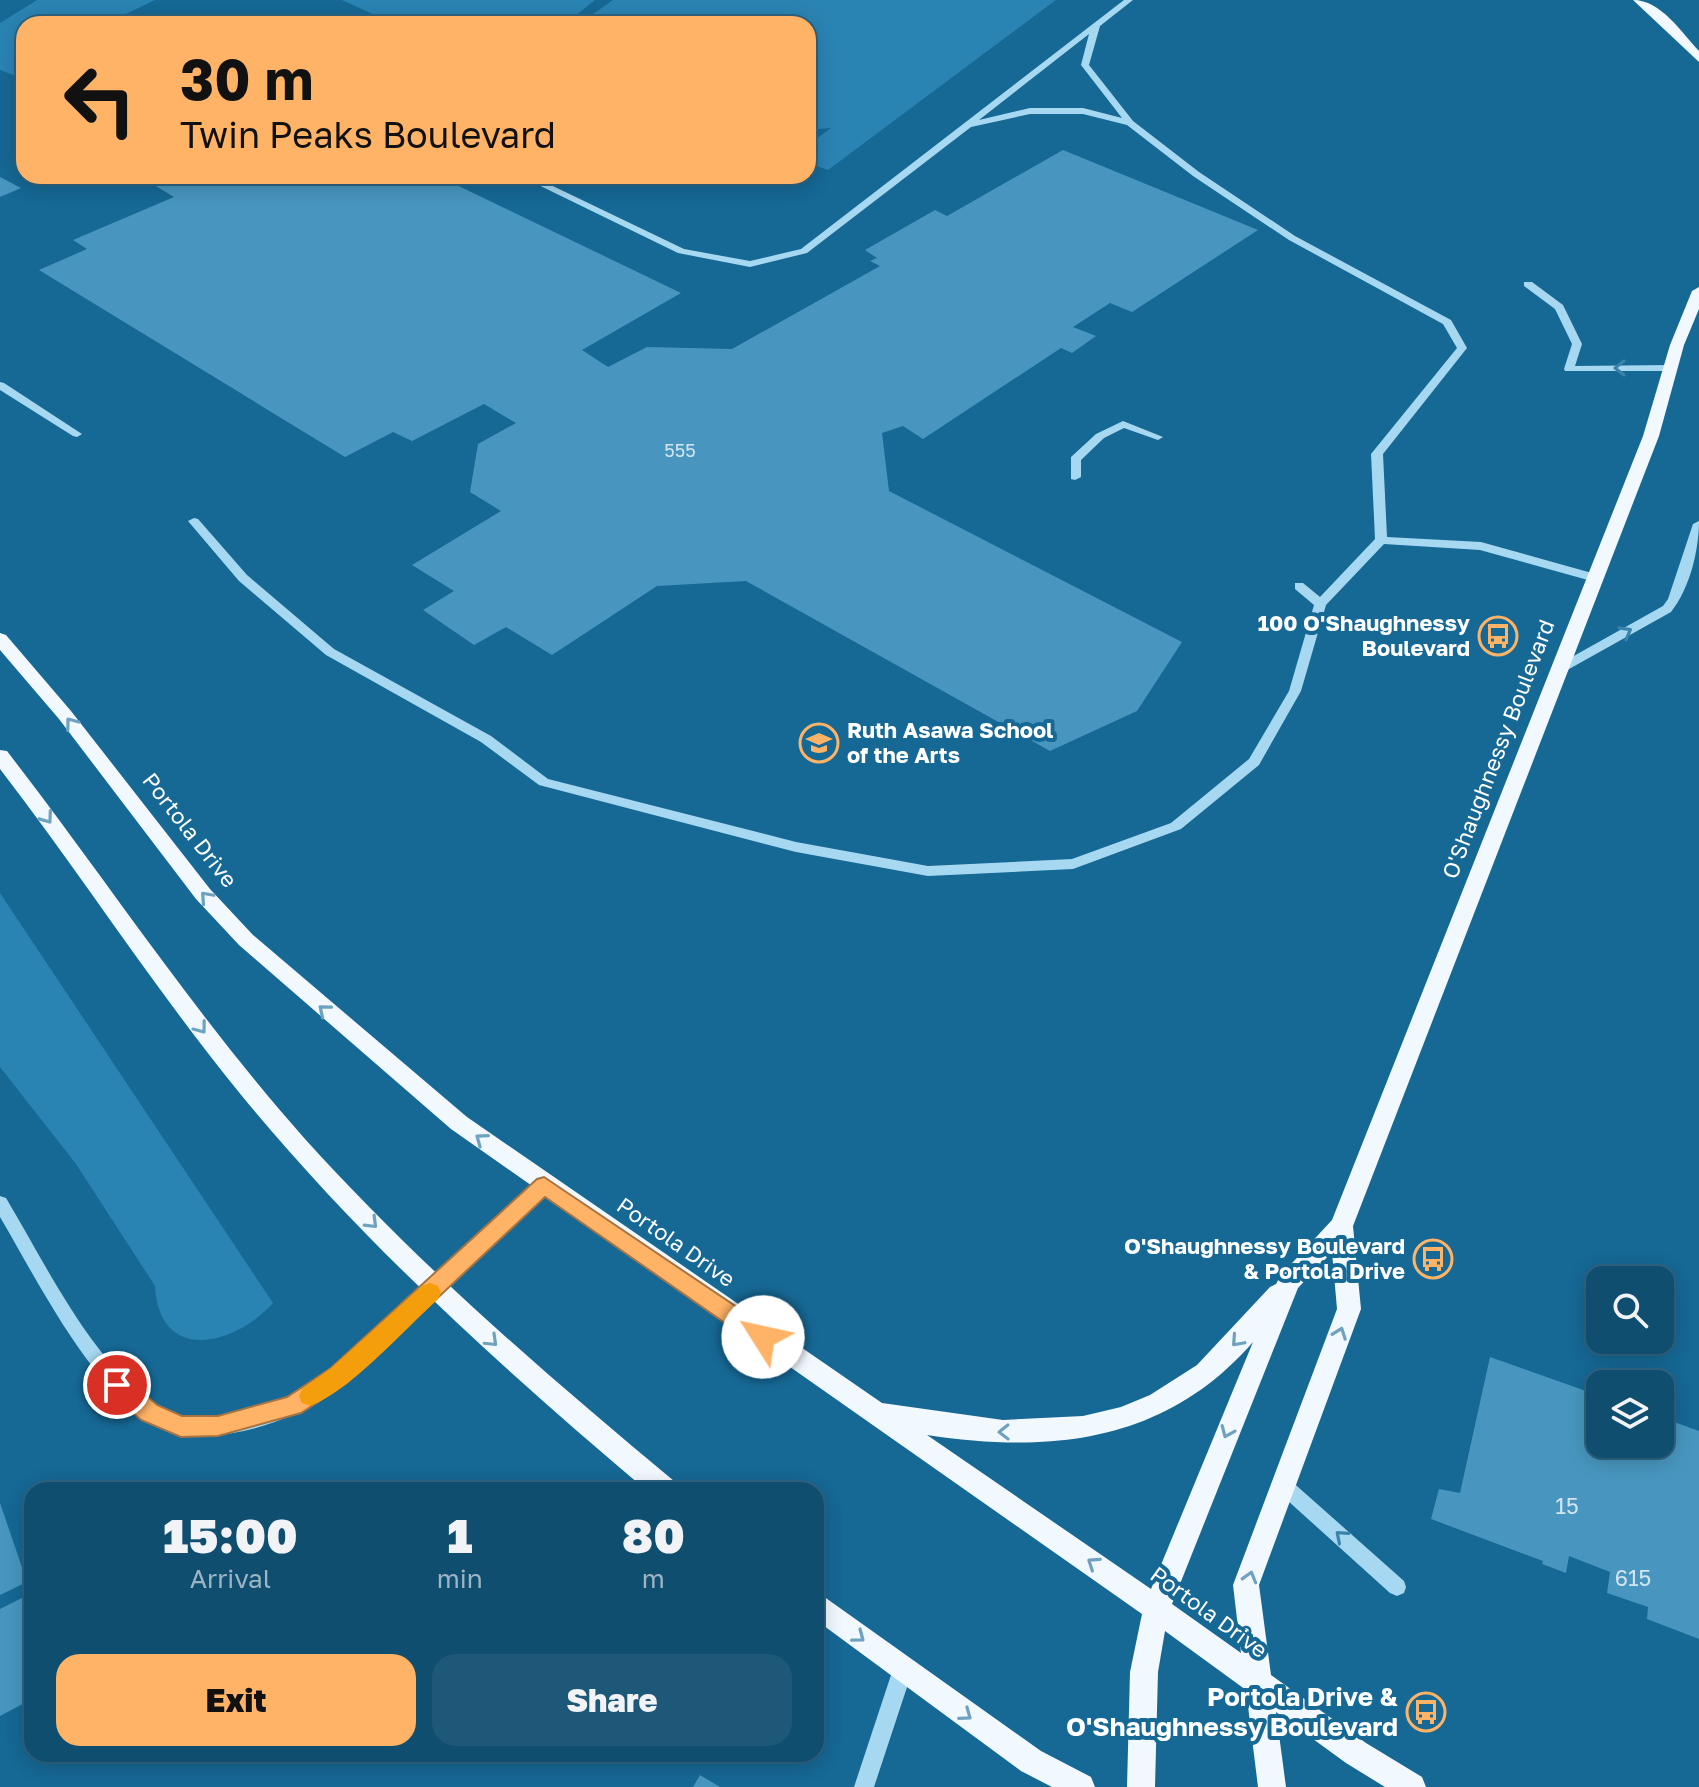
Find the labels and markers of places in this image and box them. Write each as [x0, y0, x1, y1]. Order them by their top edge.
place label: 100 O'Shaughnessy Boulevard [1258, 609, 1470, 661]
bus stop icon: 100 O'Shaughnessy Boulevard [1477, 615, 1519, 657]
place label: Ruth Asawa School of the Arts [847, 716, 1053, 768]
school or university icon: Ruth Asawa School of the Arts [798, 722, 840, 764]
place label: O'Shaughnessy Boulevard & Portola Drive [1124, 1232, 1405, 1284]
bus stop icon: O'Shaughnessy Boulevard & Portola Drive [1412, 1238, 1454, 1280]
pin [83, 1351, 151, 1419]
place label: Portola Drive & O'Shaughnessy Boulevard [1066, 1681, 1399, 1742]
bus stop icon: Portola Drive & O'Shaughnessy Boulevard [1405, 1691, 1447, 1733]

